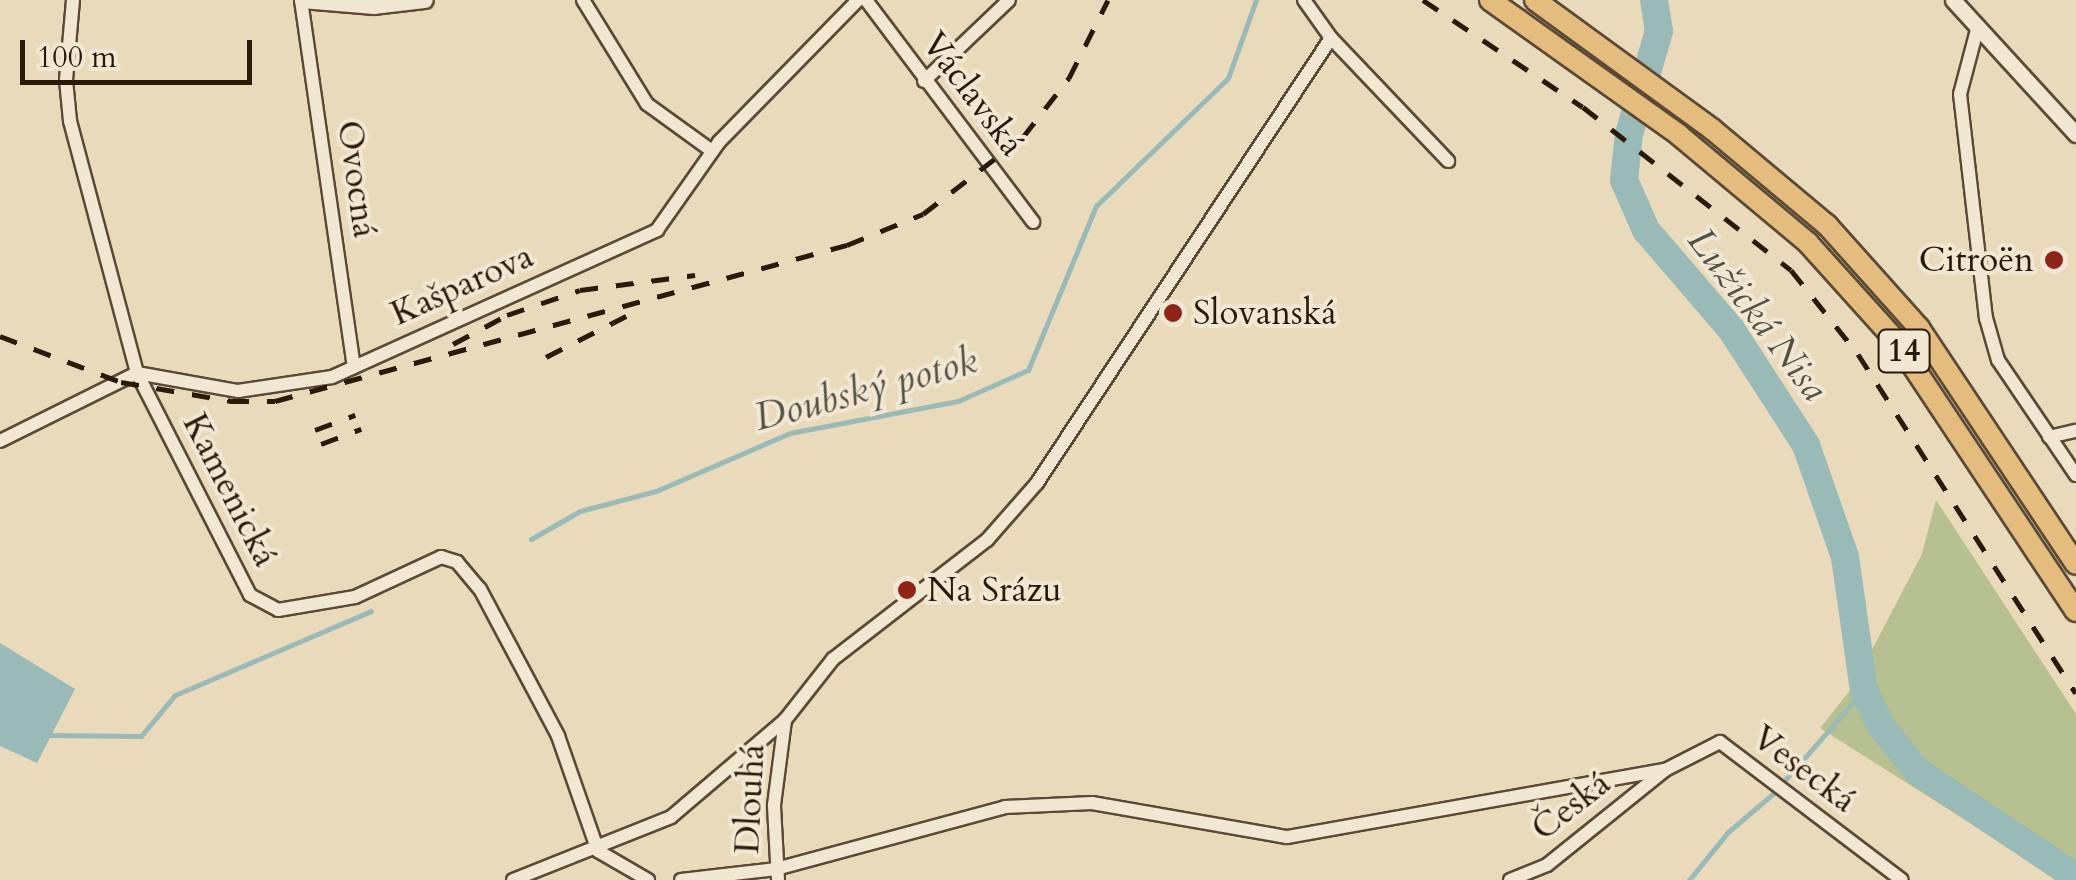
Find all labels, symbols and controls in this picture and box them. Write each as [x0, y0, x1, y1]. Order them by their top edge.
scale bar [25, 20, 258, 82]
street label: Václavská [913, 24, 1033, 164]
text: 100 m [37, 37, 117, 78]
street label: Ovocná [328, 118, 386, 240]
water label: Lužická Nisa [1677, 220, 1837, 410]
street label: Kašparova [384, 235, 540, 335]
place label: Citroën [1919, 239, 2034, 281]
marker: Citroën [2043, 249, 2065, 271]
place label: Slovanská [1193, 292, 1337, 334]
marker: Slovanská [1162, 302, 1184, 324]
road number: 14 [1876, 324, 1932, 378]
water label: Doubský potok [750, 338, 982, 442]
street label: Kamenická [174, 406, 286, 574]
place label: Na Srázu [927, 569, 1062, 611]
marker: Na Srázu [896, 579, 918, 601]
street label: Vesecká [1744, 716, 1864, 822]
street label: Dlouhá [726, 743, 774, 855]
street label: Česká [1523, 762, 1619, 850]

